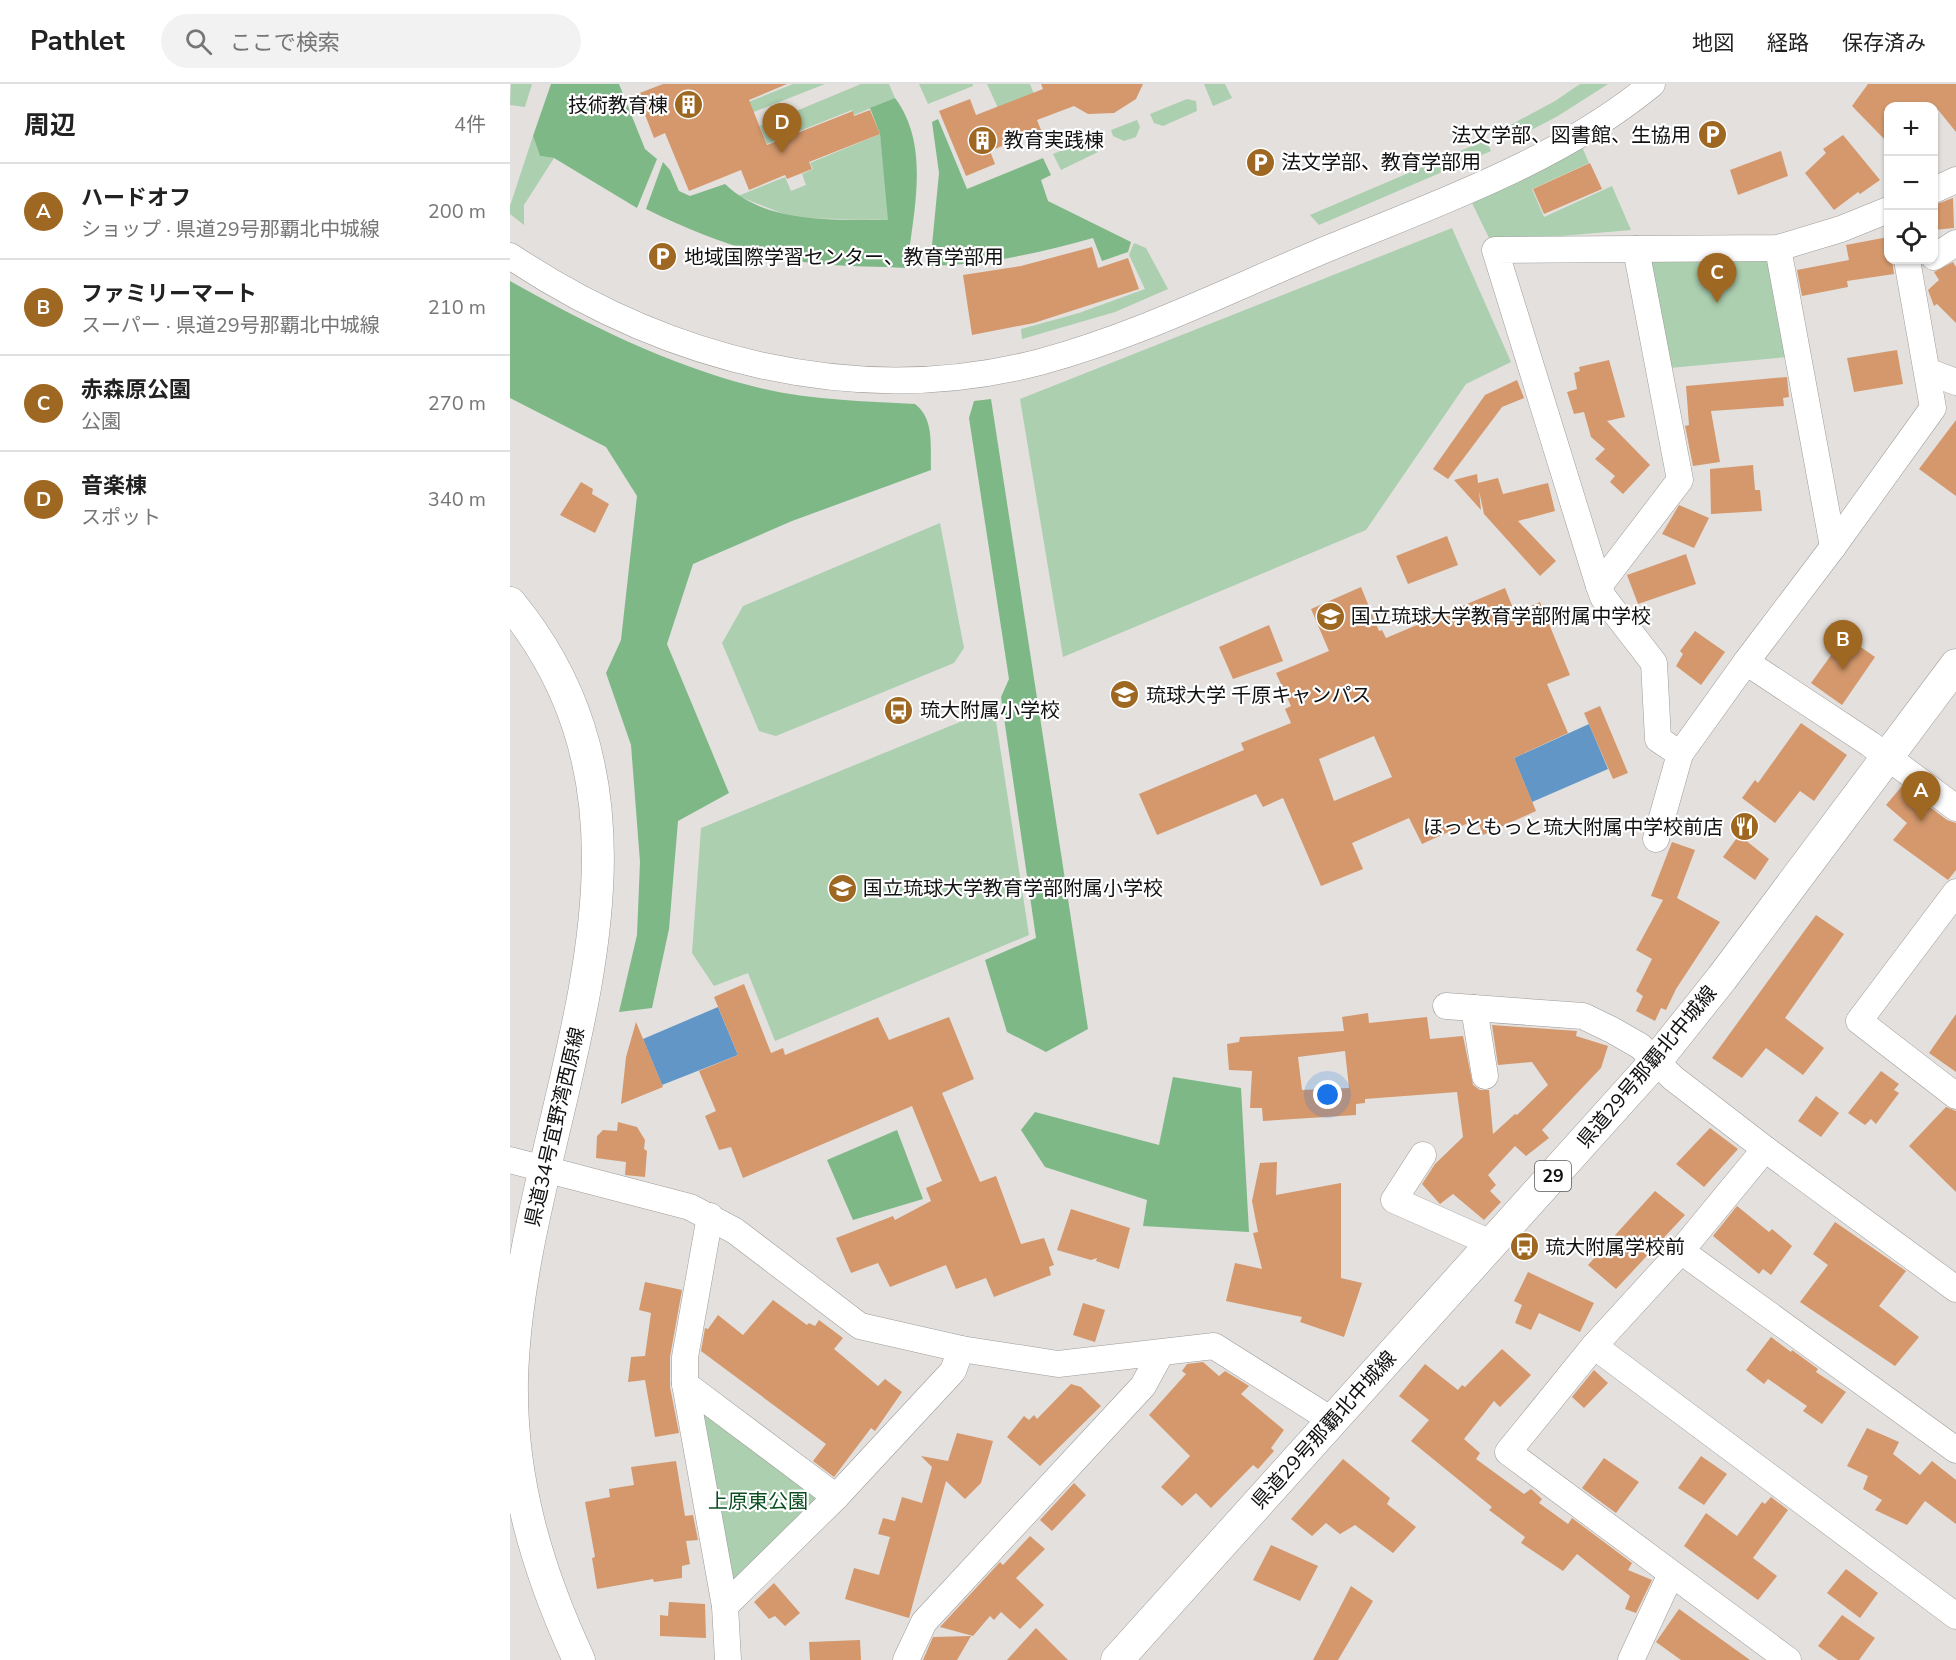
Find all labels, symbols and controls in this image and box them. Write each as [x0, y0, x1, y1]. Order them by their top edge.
search box [161, 14, 581, 68]
text: Pathlet [30, 22, 125, 60]
icon: search [182, 25, 215, 58]
text: ここで検索 [230, 28, 340, 58]
text: 地図 [1692, 29, 1734, 57]
text: 経路 [1767, 29, 1809, 57]
text: 保存済み [1842, 29, 1926, 57]
building icon: 技術教育棟 [673, 89, 705, 121]
place label: 技術教育棟 [568, 92, 668, 119]
map controls [1884, 102, 1938, 264]
button: + [1884, 102, 1938, 156]
pin: D [762, 104, 802, 153]
text: 周辺 [24, 108, 76, 143]
text: 4件 [454, 111, 486, 138]
parking icon: 法文学部、図書館、生協用 [1696, 119, 1728, 151]
place label: 法文学部、図書館、生協用 [1451, 122, 1691, 149]
building icon: 教育実践棟 [967, 124, 999, 156]
place label: 教育実践棟 [1004, 127, 1104, 154]
parking icon: 法文学部、教育学部用 [1244, 146, 1276, 178]
place label: 法文学部、教育学部用 [1281, 149, 1481, 176]
button: − [1884, 156, 1938, 210]
text: ハードオフ [81, 183, 191, 213]
text: A [36, 198, 51, 225]
text: 200 m [428, 198, 486, 225]
button: locate [1884, 210, 1938, 264]
text: ショップ · 県道29号那覇北中城線 [81, 216, 380, 243]
parking icon: 地域国際学習センター、教育学部用 [647, 241, 679, 273]
place label: 地域国際学習センター、教育学部用 [684, 244, 1004, 271]
pin: C [1698, 254, 1736, 303]
text: ファミリーマート [81, 279, 257, 309]
text: B [37, 294, 50, 321]
text: 210 m [428, 294, 486, 321]
text: スーパー · 県道29号那覇北中城線 [81, 312, 380, 339]
text: 赤森原公園 [81, 375, 191, 405]
text: C [37, 390, 50, 417]
text: 270 m [428, 390, 486, 417]
text: 公園 [81, 408, 121, 435]
text: 音楽棟 [81, 471, 147, 501]
text: D [36, 486, 51, 513]
text: 340 m [428, 486, 486, 513]
text: スポット [81, 504, 161, 531]
school or university icon: 国立琉球大学教育学部附属中学校 [1314, 600, 1346, 632]
place label: 国立琉球大学教育学部附属中学校 [1351, 603, 1651, 630]
pin: B [1824, 620, 1862, 670]
school or university icon: 琉球大学 千原キャンパス [1109, 679, 1141, 711]
place label: 琉球大学 千原キャンパス [1146, 682, 1371, 709]
bus stop icon: 琉大附属小学校 [883, 694, 915, 726]
place label: 琉大附属小学校 [920, 697, 1060, 724]
pin: A [1902, 772, 1940, 821]
restaurant icon: ほっともっと琉大附属中学校前店 [1728, 811, 1760, 843]
place label: ほっともっと琉大附属中学校前店 [1423, 814, 1723, 841]
school or university icon: 国立琉球大学教育学部附属小学校 [826, 872, 858, 904]
place label: 国立琉球大学教育学部附属小学校 [863, 875, 1163, 902]
street label: 県道29号那覇北中城線 [1571, 980, 1723, 1154]
street label: 県道34号宜野湾西原線 [519, 1025, 591, 1229]
your location [1313, 1080, 1342, 1109]
road number: 29 [1535, 1161, 1571, 1191]
bus stop icon: 琉大附属学校前 [1508, 1231, 1540, 1263]
place label: 琉大附属学校前 [1545, 1234, 1685, 1261]
street label: 県道29号那覇北中城線 [1246, 1345, 1402, 1515]
park label: 上原東公園 [708, 1488, 808, 1515]

